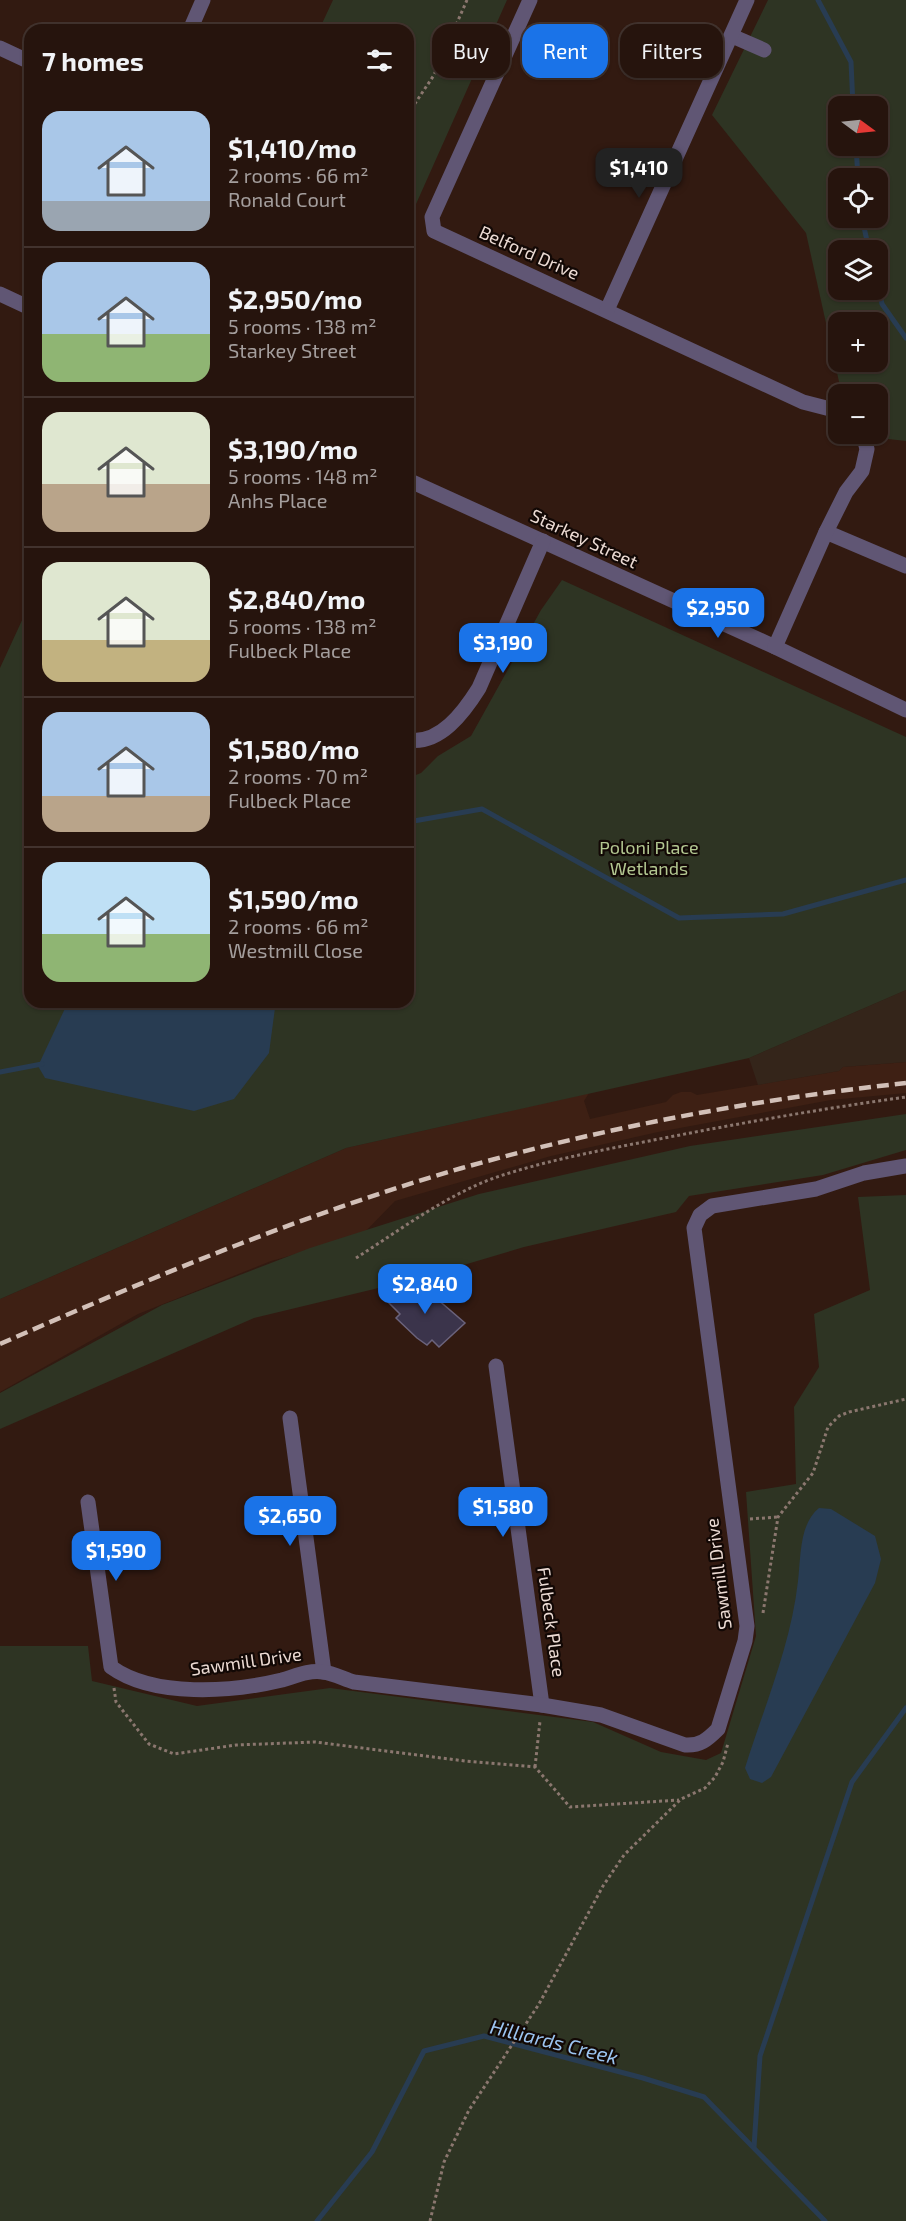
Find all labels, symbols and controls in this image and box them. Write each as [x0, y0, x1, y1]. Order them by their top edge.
chip: Buy [432, 24, 510, 78]
chip: Rent [522, 24, 608, 78]
chip: Filters [620, 24, 723, 78]
icon: filters [363, 44, 396, 77]
text: 7 homes [42, 45, 144, 76]
north arrow [828, 96, 888, 156]
map controls [828, 96, 888, 444]
text: $1,410/mo [228, 132, 356, 163]
icon: home [90, 135, 162, 207]
pin: $1,410 [590, 148, 688, 199]
text: $1,410 [610, 155, 669, 179]
text: 2 rooms · 66 m² [228, 163, 369, 187]
button: locate [828, 168, 888, 228]
text: Ronald Court [228, 187, 346, 211]
street label: Belford Drive [476, 220, 583, 284]
button: layers [828, 240, 888, 300]
text: $2,950/mo [228, 283, 362, 314]
icon: home [90, 286, 162, 358]
button: + [828, 312, 888, 372]
text: 5 rooms · 138 m² [228, 314, 376, 338]
text: Starkey Street [228, 338, 356, 362]
button: − [828, 384, 888, 444]
text: $3,190/mo [228, 433, 358, 464]
icon: home [90, 436, 162, 508]
text: 5 rooms · 148 m² [228, 464, 378, 488]
text: Anhs Place [228, 488, 327, 512]
street label: Starkey Street [527, 504, 642, 573]
text: $2,840/mo [228, 583, 365, 614]
icon: home [90, 586, 162, 658]
pin: $2,950 [669, 588, 767, 639]
text: $2,950 [686, 595, 750, 619]
text: 5 rooms · 138 m² [228, 614, 376, 638]
pin: $3,190 [454, 623, 552, 674]
text: $3,190 [473, 630, 533, 654]
text: Fulbeck Place [228, 638, 351, 662]
text: $1,580/mo [228, 733, 359, 764]
icon: home [90, 736, 162, 808]
text: 2 rooms · 70 m² [228, 764, 368, 788]
text: Fulbeck Place [228, 788, 351, 812]
park label: Poloni Place Wetlands [599, 836, 699, 879]
text: $1,590/mo [228, 883, 358, 914]
icon: home [90, 886, 162, 958]
text: 2 rooms · 66 m² [228, 914, 369, 938]
text: Westmill Close [228, 938, 363, 962]
pin: $2,840 [376, 1264, 474, 1315]
text: $2,840 [392, 1271, 458, 1295]
pin: $1,580 [454, 1487, 552, 1538]
text: $1,580 [472, 1494, 534, 1518]
pin: $2,650 [241, 1496, 339, 1547]
text: $2,650 [258, 1503, 322, 1527]
street label: Sawmill Drive [700, 1517, 736, 1631]
pin: $1,590 [67, 1531, 165, 1582]
text: $1,590 [86, 1538, 146, 1562]
street label: Fulbeck Place [533, 1565, 571, 1678]
street label: Sawmill Drive [189, 1642, 303, 1680]
water label: Hilliards Creek [488, 2014, 621, 2069]

